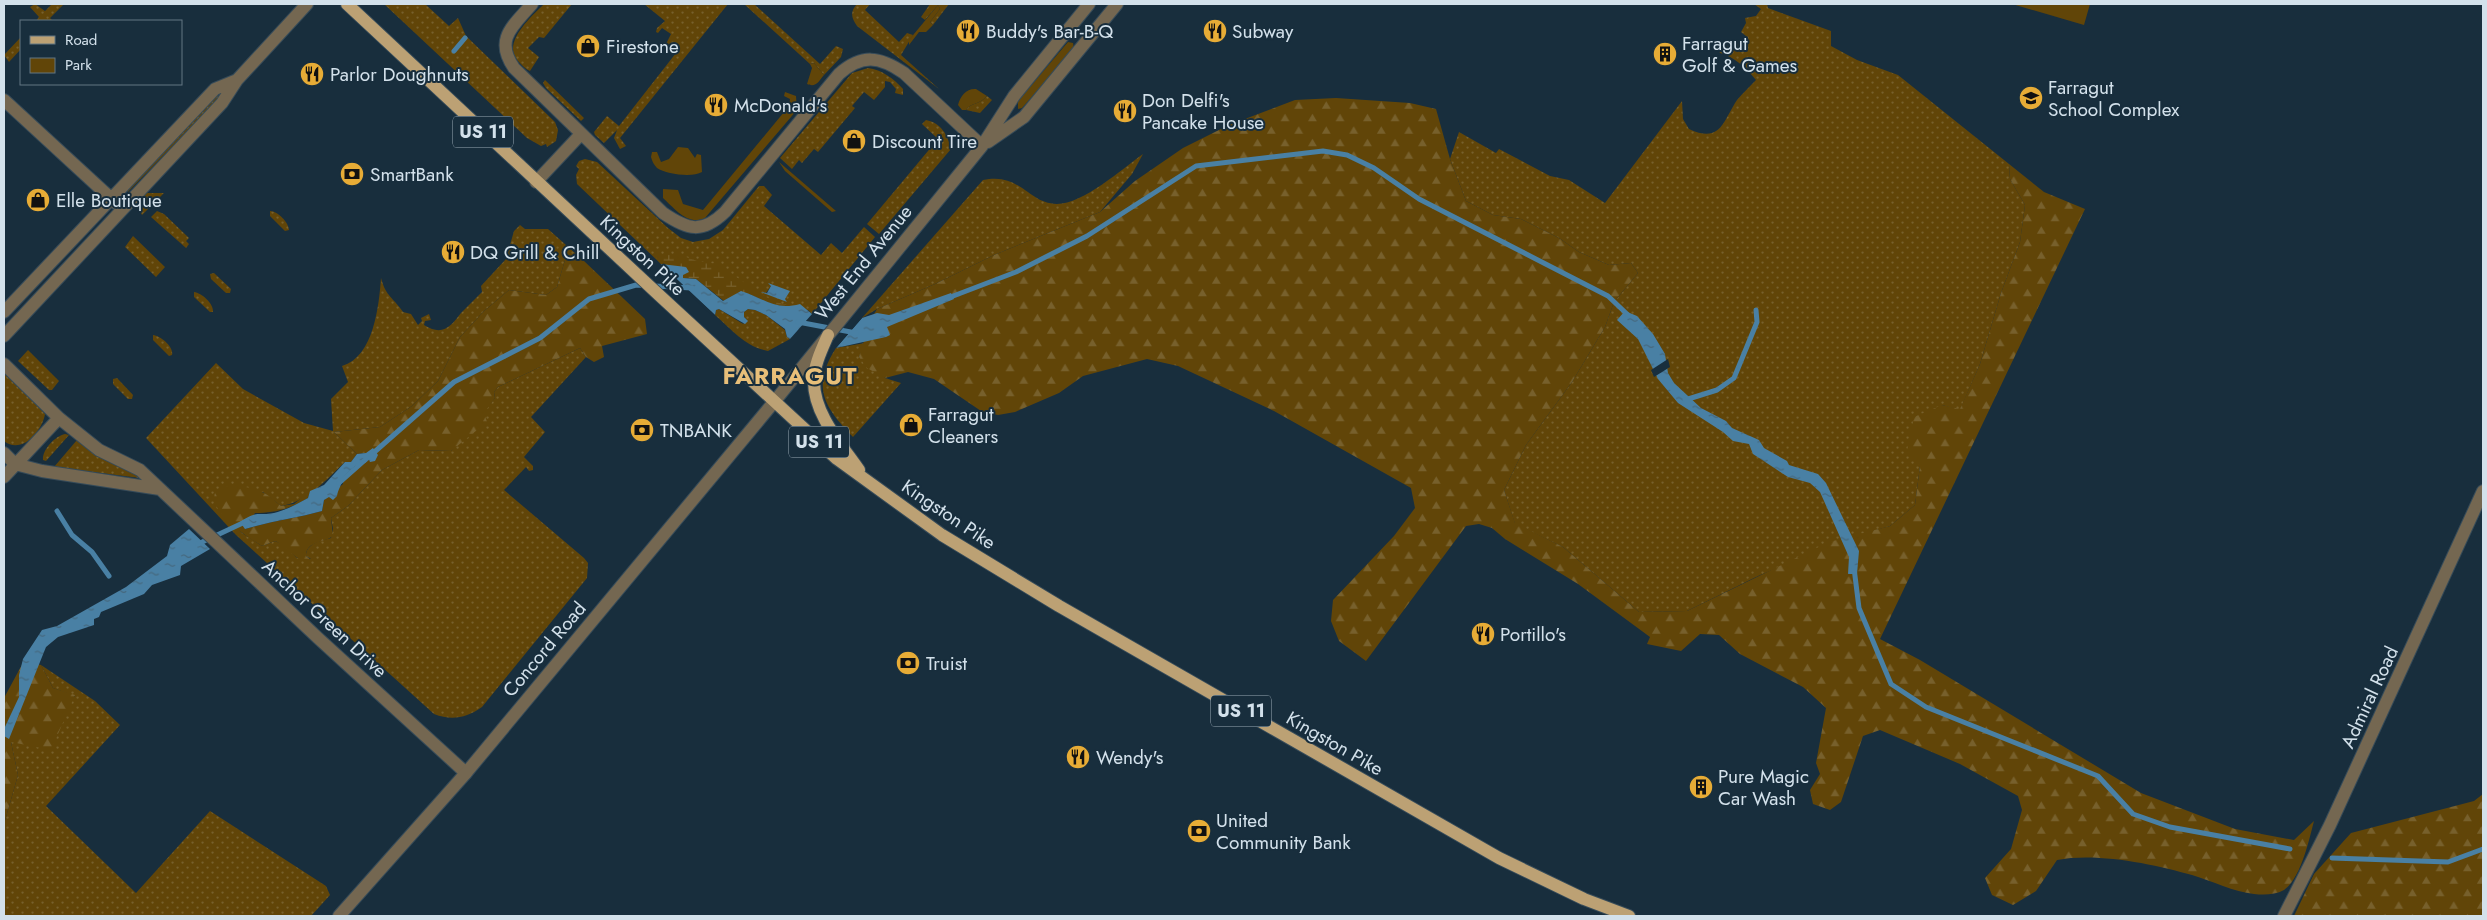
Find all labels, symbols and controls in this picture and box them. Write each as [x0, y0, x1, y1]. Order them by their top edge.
restaurant icon: Buddy's Bar-B-Q [955, 18, 981, 44]
place label: Buddy's Bar-B-Q [986, 18, 1113, 45]
restaurant icon: Subway [1202, 18, 1228, 44]
place label: Subway [1232, 18, 1294, 45]
legend [20, 20, 182, 85]
text: Road [65, 29, 97, 51]
place label: Farragut Golf & Games [1682, 30, 1798, 79]
shop icon: Firestone [575, 33, 601, 59]
place label: Firestone [606, 33, 679, 60]
building icon: Farragut Golf & Games [1652, 41, 1678, 67]
text: Park [65, 54, 92, 76]
restaurant icon: Parlor Doughnuts [299, 61, 325, 87]
place label: Parlor Doughnuts [330, 61, 469, 88]
place label: Farragut School Complex [2048, 74, 2179, 123]
school or university icon: Farragut School Complex [2018, 85, 2044, 111]
place label: Don Delfi's Pancake House [1142, 87, 1264, 136]
restaurant icon: McDonald's [703, 92, 729, 118]
place label: McDonald's [734, 92, 828, 119]
restaurant icon: Don Delfi's Pancake House [1112, 98, 1138, 124]
road number: US 11 [453, 116, 513, 148]
shop icon: Discount Tire [841, 128, 867, 154]
place label: Discount Tire [872, 128, 977, 155]
bank icon: SmartBank [339, 161, 365, 187]
place label: SmartBank [370, 161, 454, 188]
shop icon: Elle Boutique [25, 187, 51, 213]
place label: Elle Boutique [56, 187, 162, 214]
street label: West End Avenue [808, 199, 918, 326]
street label: Kingston Pike [594, 209, 691, 302]
restaurant icon: DQ Grill & Chill [440, 239, 466, 265]
place label: DQ Grill & Chill [470, 239, 599, 266]
district label: FARRAGUT [722, 358, 858, 393]
place label: Farragut Cleaners [928, 401, 999, 450]
shop icon: Farragut Cleaners [898, 412, 924, 438]
bank icon: TNBANK [629, 417, 655, 443]
place label: TNBANK [660, 417, 732, 444]
road number: US 11 [789, 427, 849, 458]
street label: Kingston Pike [896, 473, 1001, 556]
street label: Anchor Green Drive [256, 553, 393, 684]
street label: Concord Road [496, 596, 592, 703]
restaurant icon: Portillo's [1470, 621, 1496, 647]
place label: Portillo's [1500, 621, 1566, 648]
street label: Admiral Road [2334, 642, 2405, 753]
bank icon: Truist [895, 650, 921, 676]
place label: Truist [926, 650, 967, 677]
road number: US 11 [1211, 696, 1271, 726]
street label: Kingston Pike [1281, 705, 1388, 782]
restaurant icon: Wendy's [1065, 744, 1091, 770]
place label: Wendy's [1096, 744, 1164, 771]
place label: Pure Magic Car Wash [1718, 763, 1809, 812]
building icon: Pure Magic Car Wash [1688, 774, 1714, 800]
place label: United Community Bank [1216, 807, 1351, 856]
bank icon: United Community Bank [1186, 818, 1212, 844]

